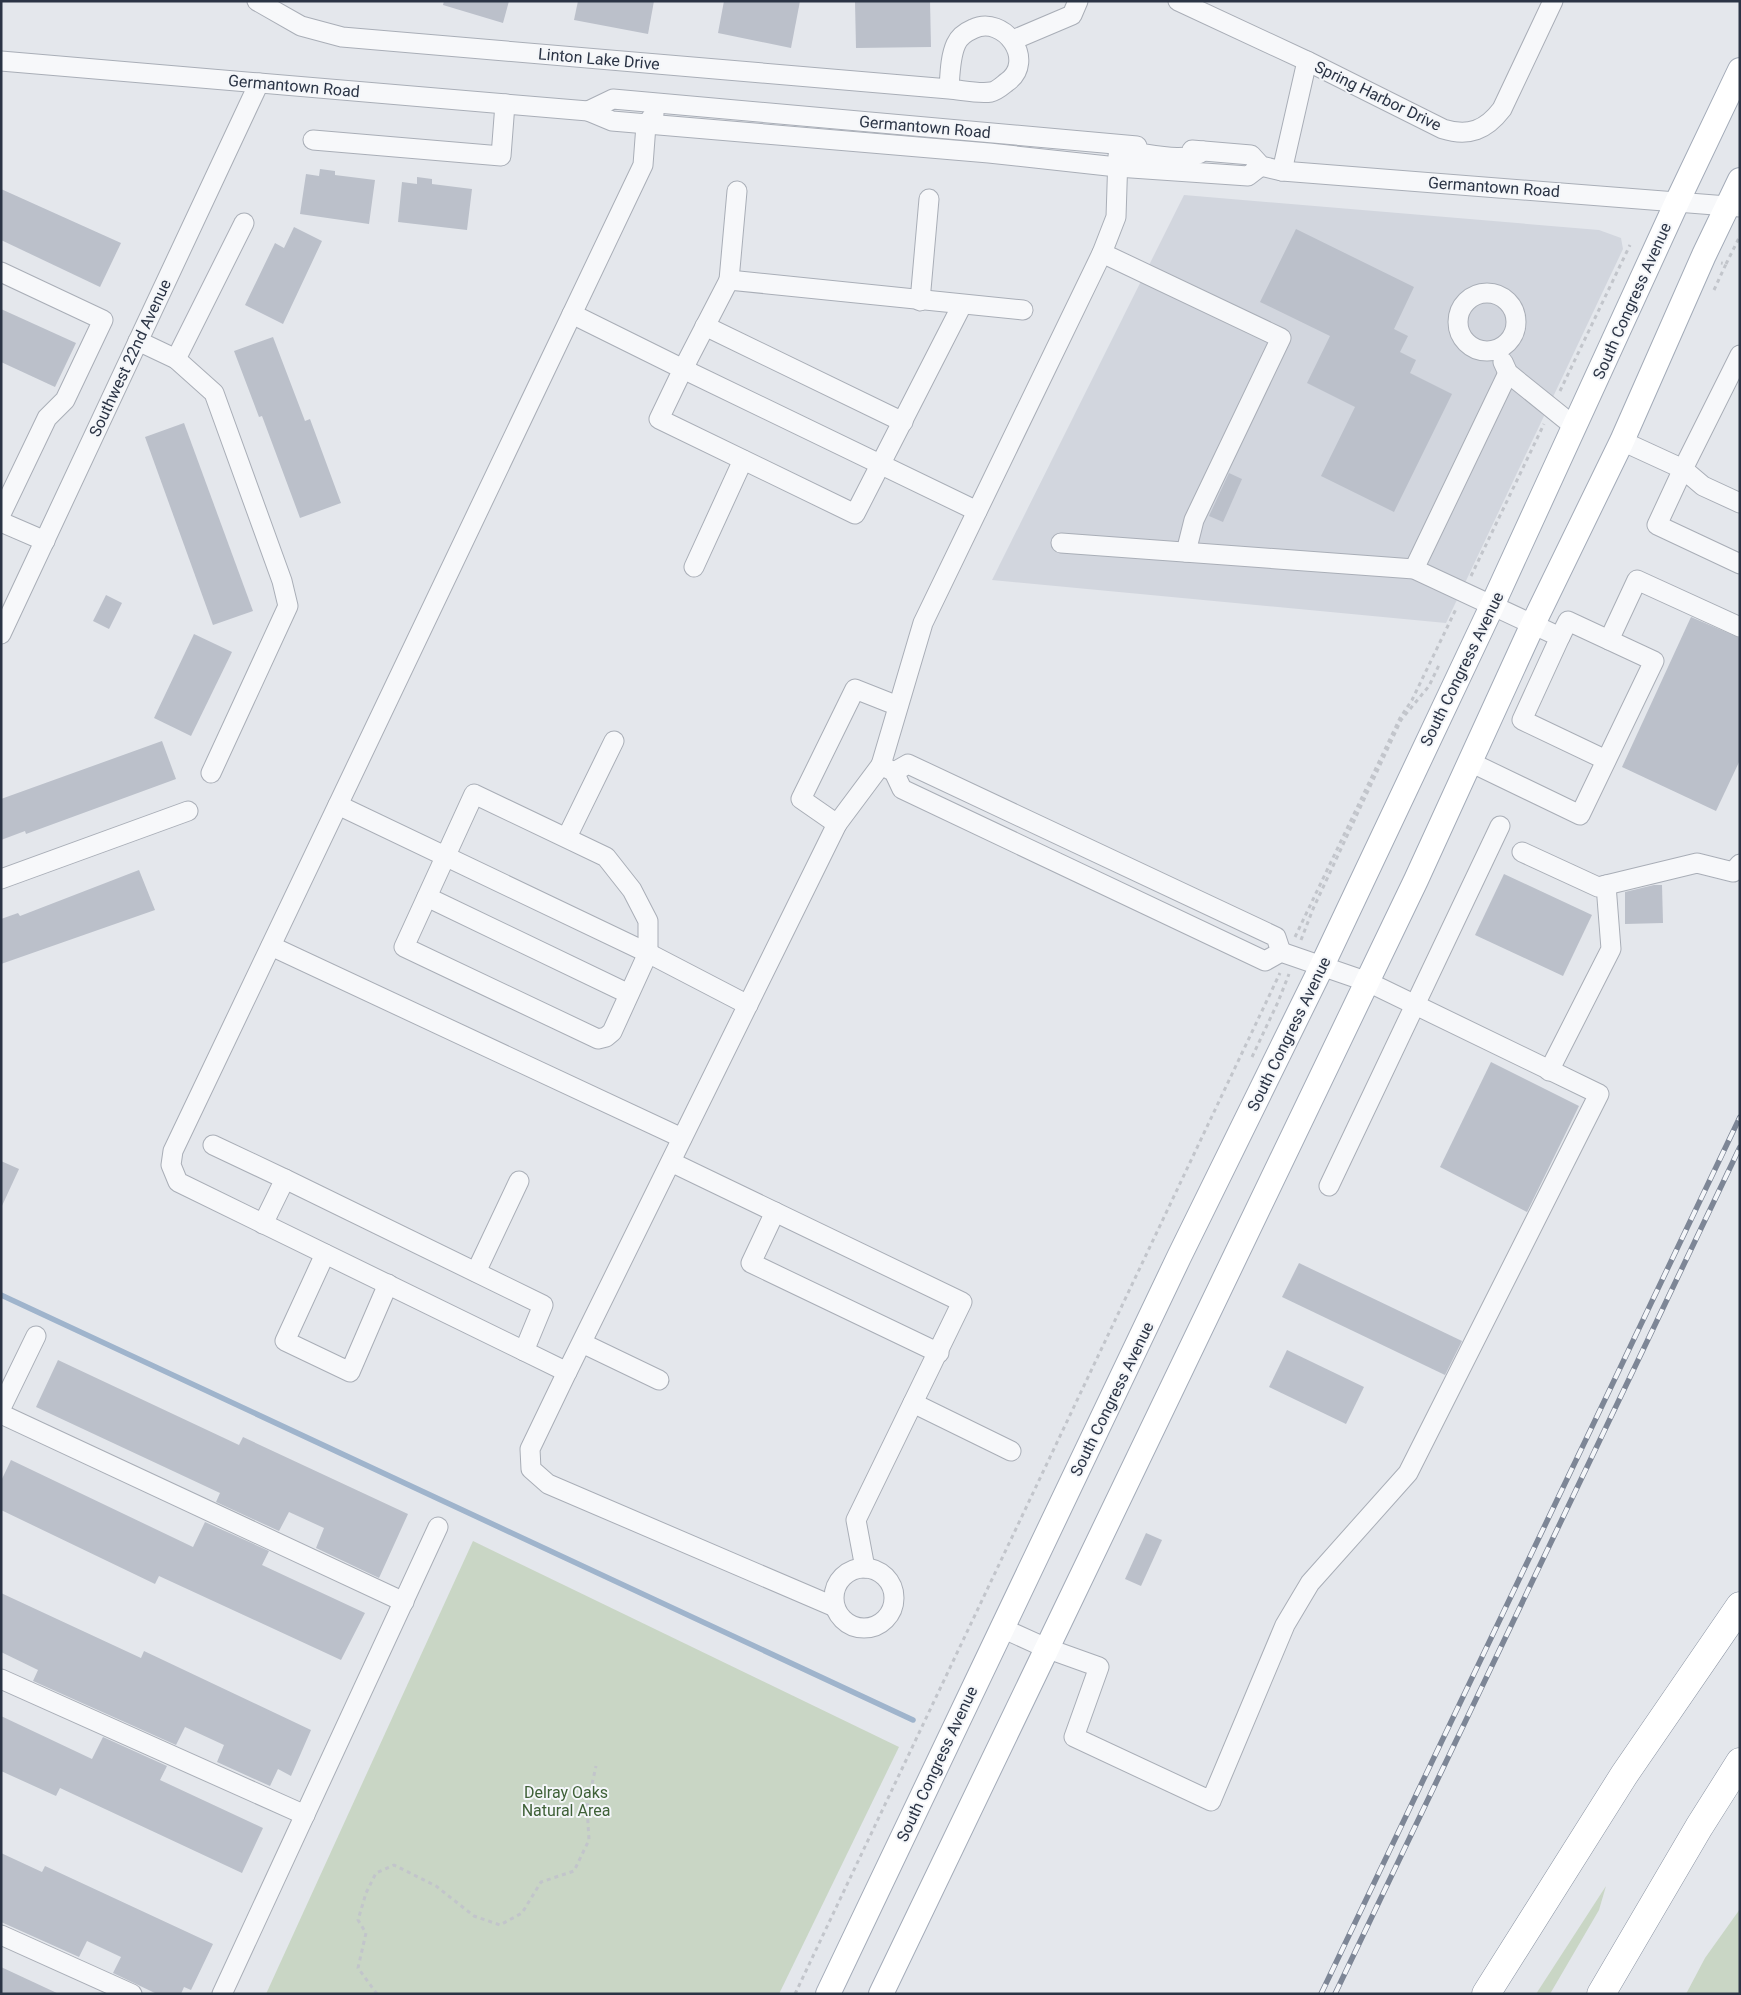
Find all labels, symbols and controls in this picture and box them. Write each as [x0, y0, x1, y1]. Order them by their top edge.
street label: Linton Lake Drive [537, 44, 661, 74]
street label: Spring Harbor Drive [1312, 57, 1444, 135]
street label: Germantown Road [227, 71, 361, 101]
street label: Germantown Road [858, 112, 992, 142]
street label: Germantown Road [1427, 173, 1561, 201]
street label: South Congress Avenue [1589, 220, 1675, 382]
street label: Southwest 22nd Avenue [85, 276, 175, 440]
street label: South Congress Avenue [1416, 589, 1508, 749]
street label: South Congress Avenue [1243, 954, 1335, 1114]
street label: South Congress Avenue [1066, 1319, 1158, 1479]
street label: South Congress Avenue [893, 1683, 981, 1845]
park label: Delray Oaks Natural Area [522, 1783, 610, 1820]

